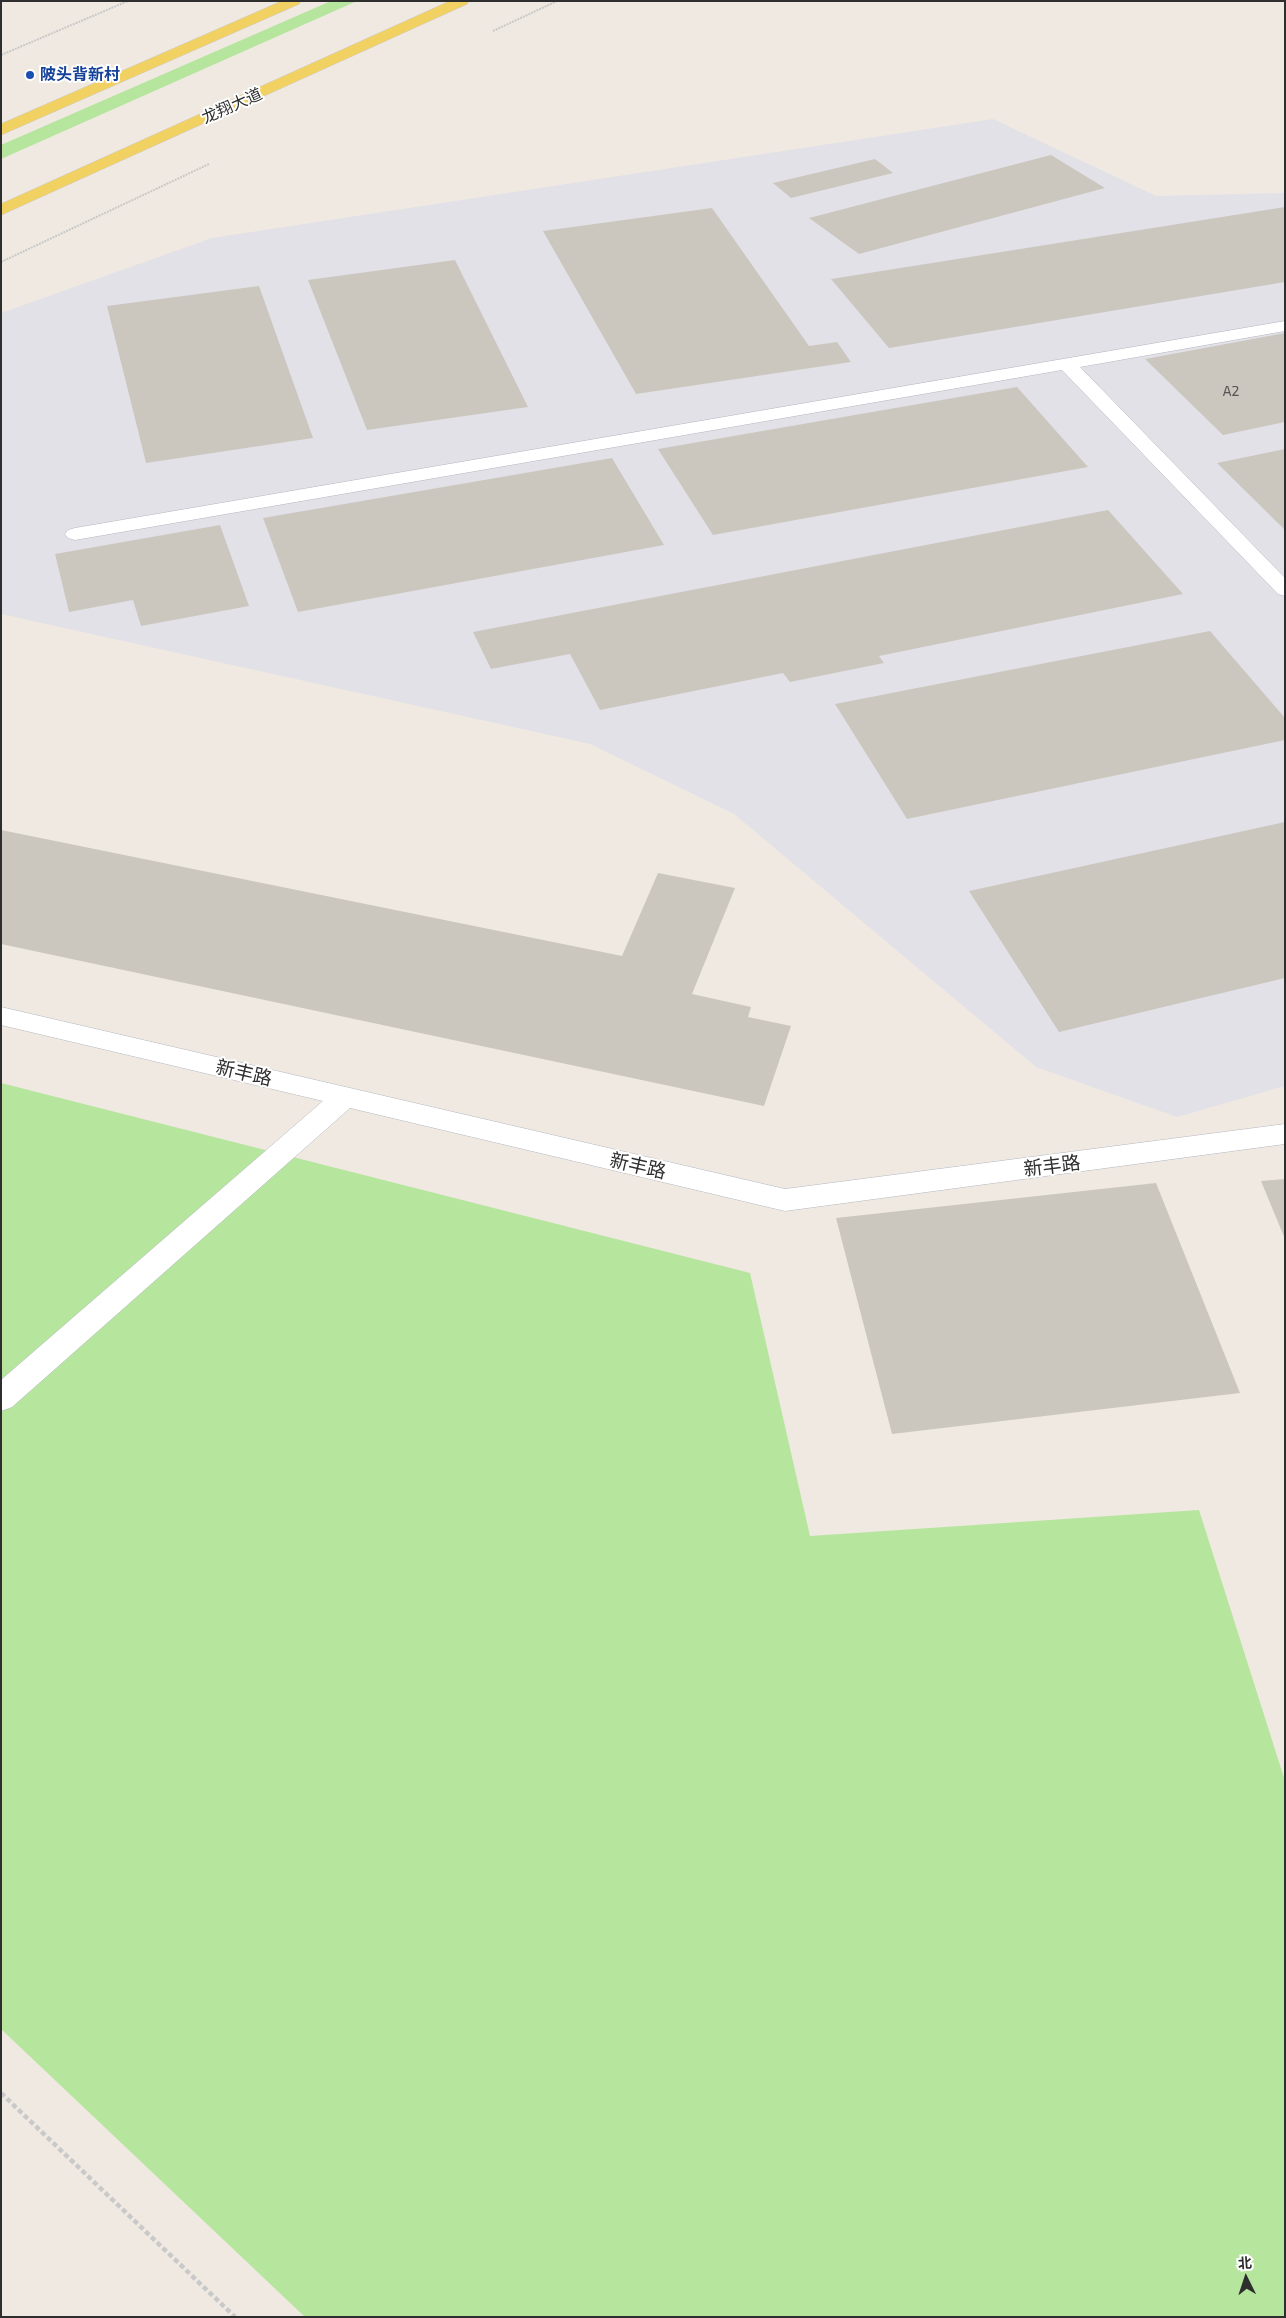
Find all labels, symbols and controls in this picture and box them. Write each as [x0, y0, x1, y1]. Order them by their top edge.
place label: 陂头背新村 [40, 65, 120, 85]
marker: 陂头背新村 [24, 69, 36, 81]
street label: 龙翔大道 [199, 84, 265, 128]
house number: A2 [1223, 383, 1239, 399]
street label: 新丰路 [214, 1055, 274, 1091]
street label: 新丰路 [608, 1148, 668, 1184]
street label: 新丰路 [1022, 1151, 1082, 1181]
north arrow [1221, 2253, 1271, 2303]
text: 北 [1237, 2254, 1252, 2272]

